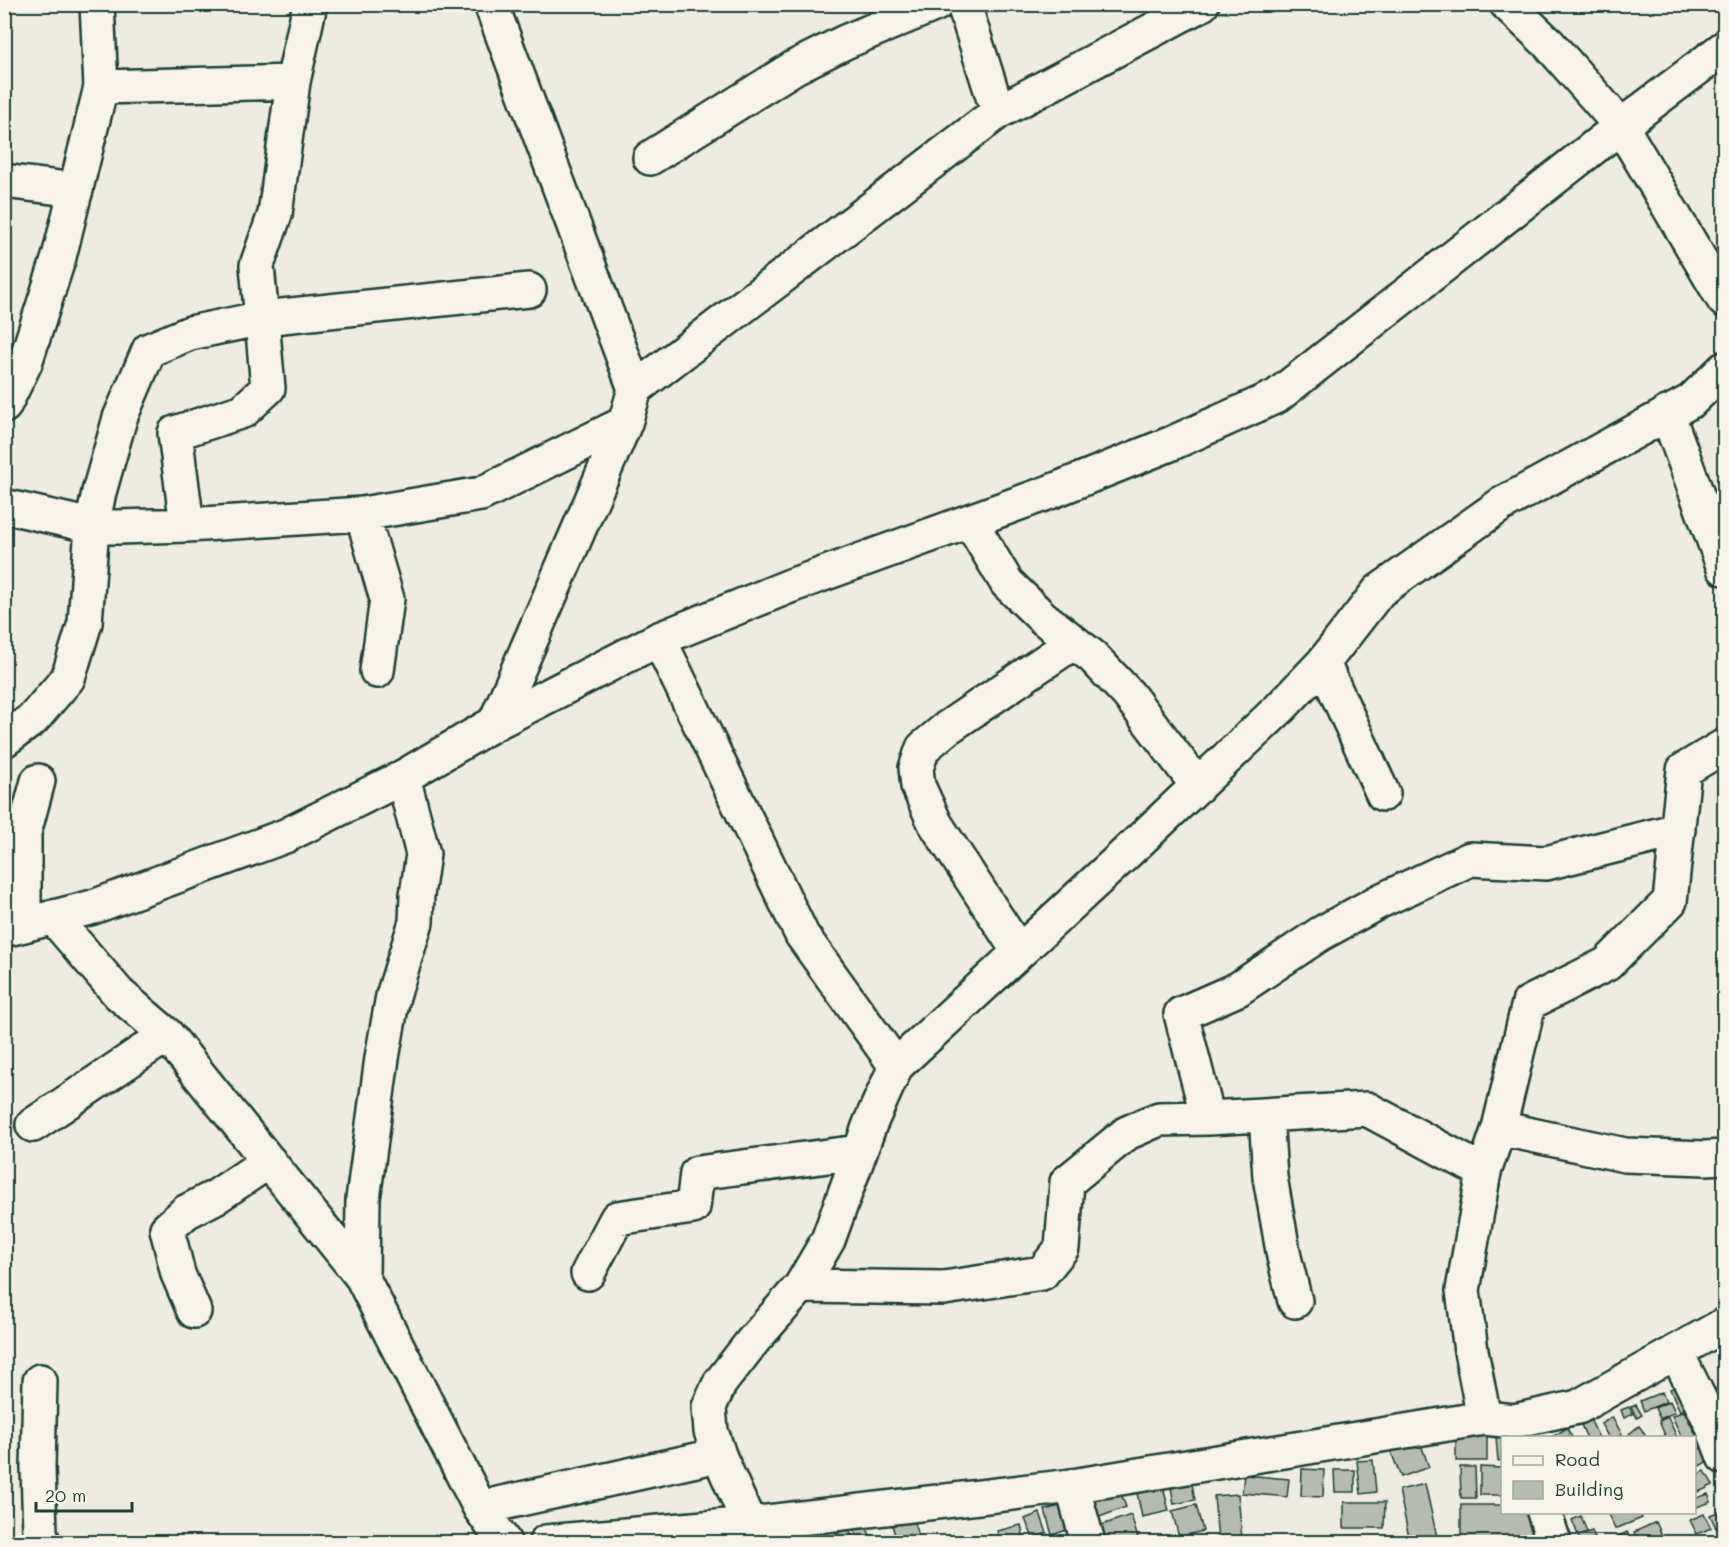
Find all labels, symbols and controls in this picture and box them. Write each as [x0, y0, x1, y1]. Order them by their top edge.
legend [1501, 1436, 1696, 1514]
text: Road [1555, 1447, 1600, 1471]
scale bar [36, 1475, 132, 1513]
text: Building [1555, 1477, 1623, 1501]
text: 20 m [45, 1483, 86, 1507]

